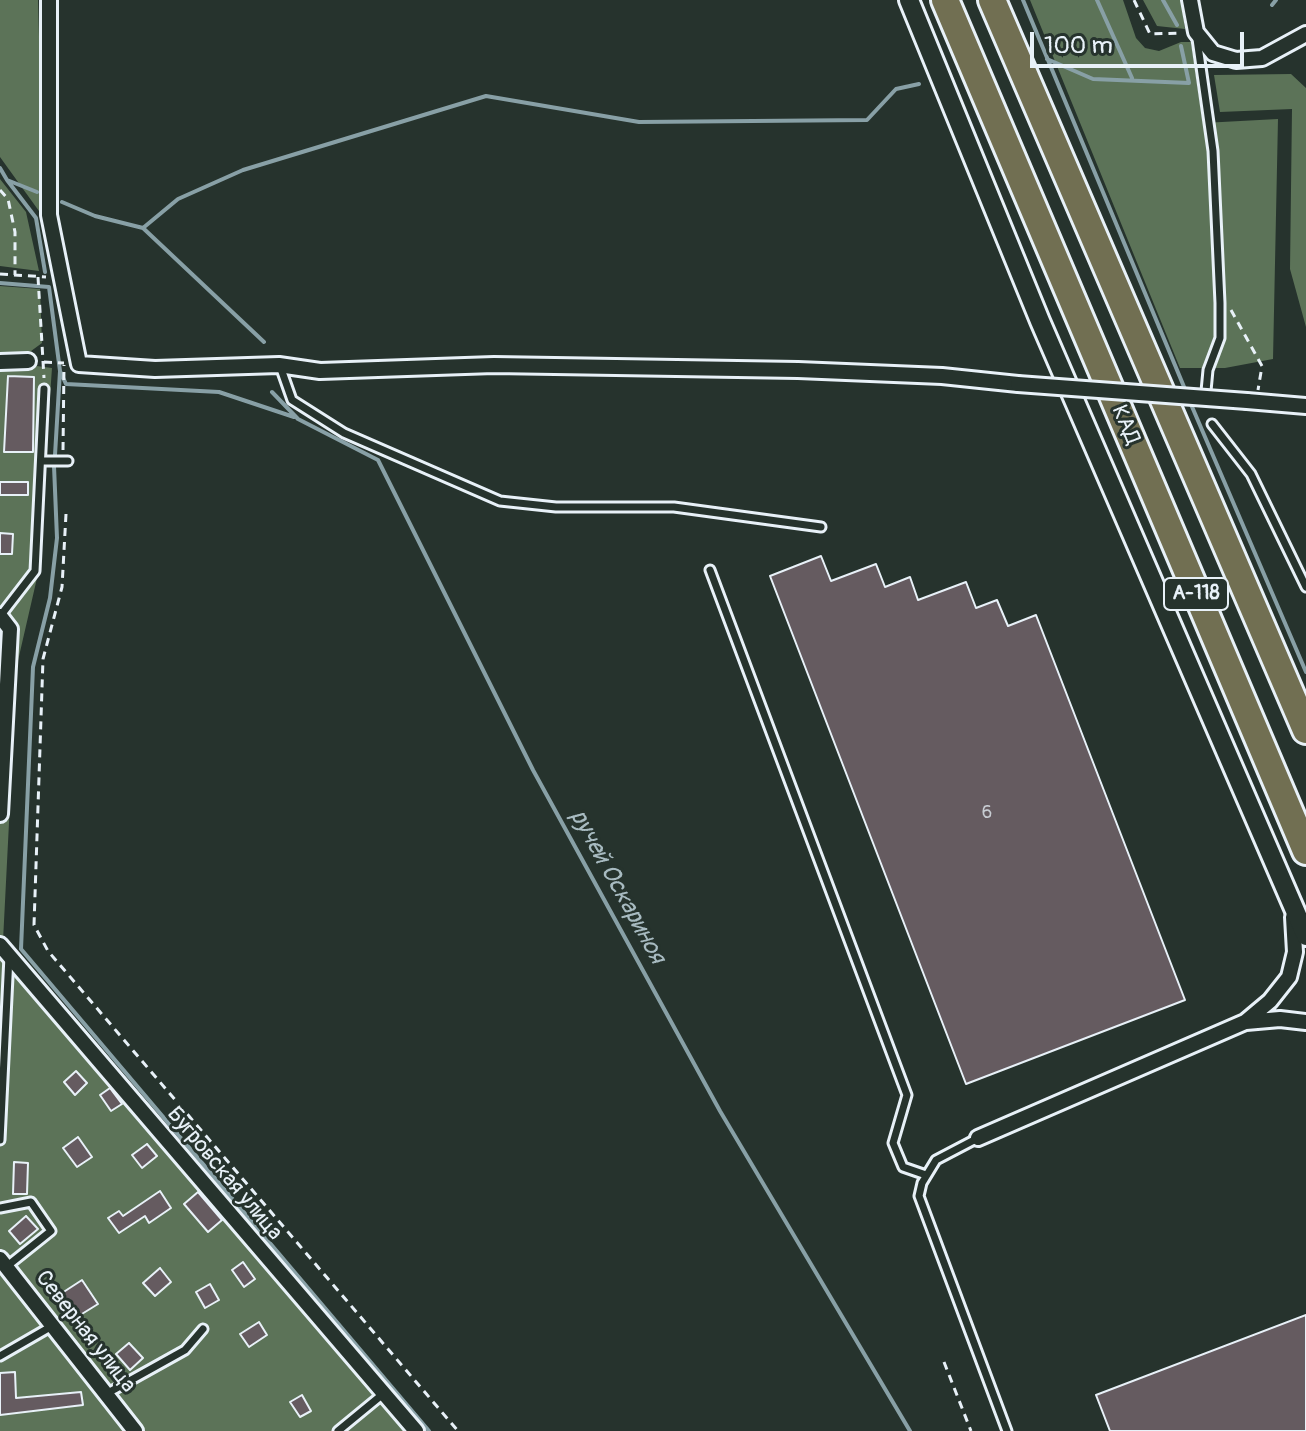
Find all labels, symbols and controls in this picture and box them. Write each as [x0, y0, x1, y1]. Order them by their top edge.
scale bar [1034, 16, 1248, 66]
text: 100 m [1044, 31, 1113, 60]
street label: КАД [1105, 401, 1145, 449]
road number: А-118 [1164, 578, 1228, 610]
house number: 6 [982, 802, 992, 824]
water label: ручей Оскариноя [563, 805, 671, 969]
street label: Бугровская улица [161, 1102, 287, 1246]
street label: Северная улица [29, 1266, 141, 1398]

